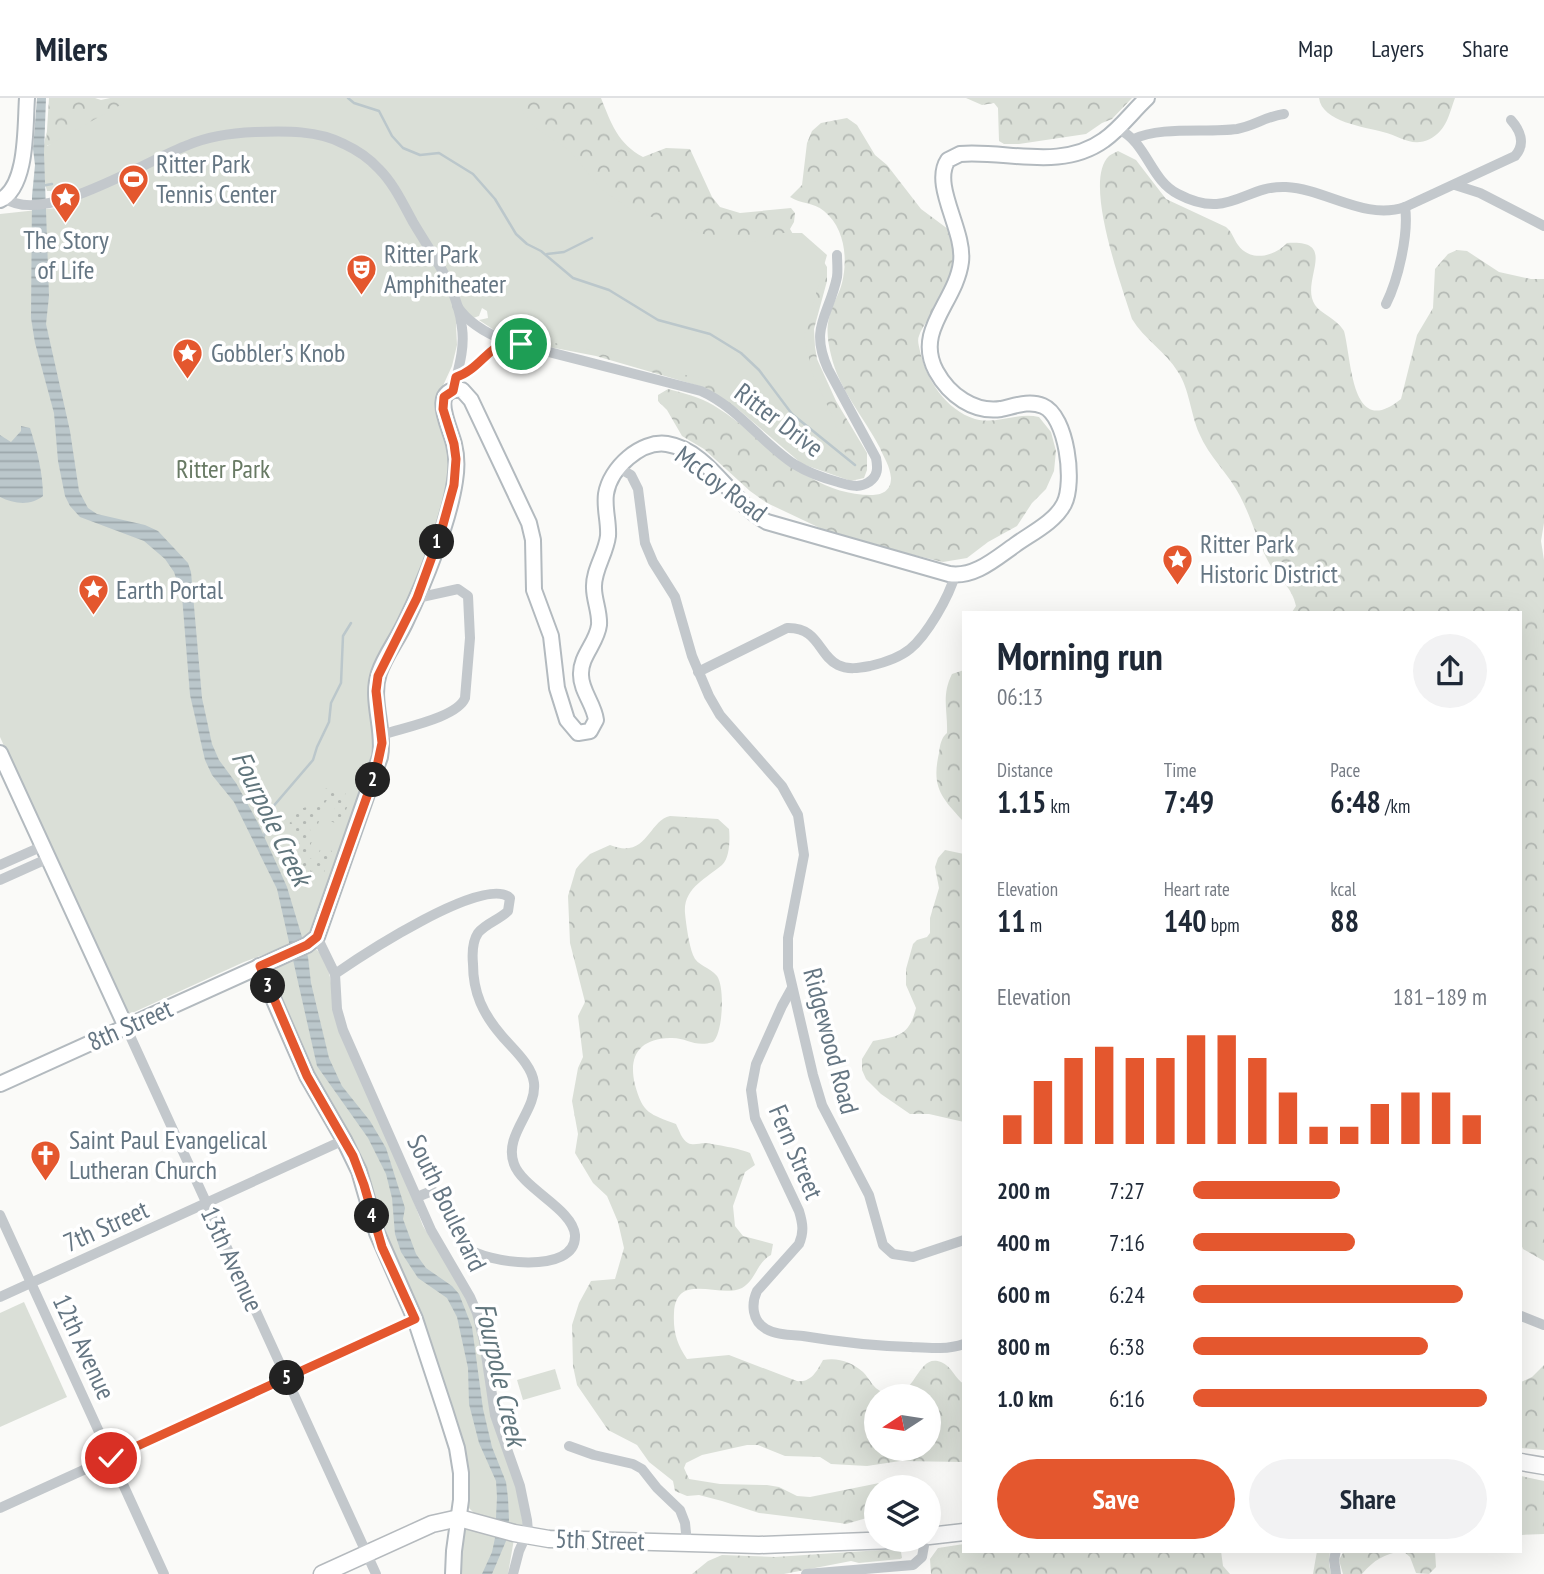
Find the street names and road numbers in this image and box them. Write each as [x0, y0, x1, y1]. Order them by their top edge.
street label: Ritter Drive [728, 375, 830, 464]
street label: McCoy Road [669, 438, 774, 529]
street label: Ridgewood Road [796, 964, 867, 1118]
street label: 8th Street [82, 991, 177, 1058]
street label: Fern Street [762, 1100, 831, 1204]
street label: South Boulevard [400, 1129, 495, 1276]
street label: 7th Street [58, 1192, 153, 1259]
street label: 13th Avenue [194, 1201, 271, 1317]
street label: 12th Avenue [46, 1289, 123, 1405]
street label: 5th Street [555, 1521, 645, 1558]

